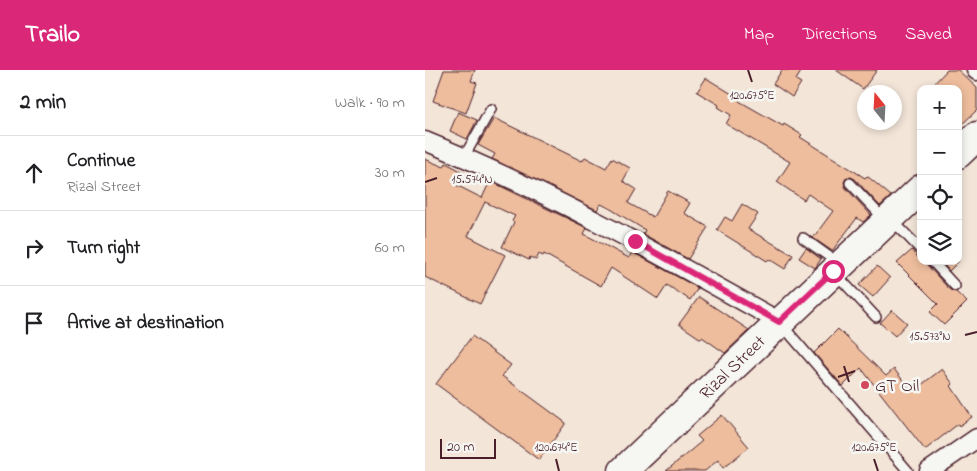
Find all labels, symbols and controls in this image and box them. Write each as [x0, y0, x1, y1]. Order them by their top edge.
text: Trailo [25, 18, 80, 53]
text: Map [744, 22, 774, 48]
text: Directions [802, 22, 877, 48]
text: Saved [905, 22, 952, 48]
north arrow [857, 85, 902, 130]
map controls [917, 85, 962, 265]
button: + [917, 85, 962, 130]
text: 120.675°E [730, 87, 775, 105]
text: 2 min [20, 88, 66, 118]
text: Walk · 90 m [335, 91, 405, 115]
button: − [917, 130, 962, 175]
text: Continue [67, 148, 135, 175]
icon: ahead [20, 159, 48, 187]
text: 30 m [375, 161, 405, 185]
text: 15.574°N [451, 171, 493, 189]
text: Rizal Street [67, 175, 141, 199]
button: locate [917, 175, 962, 220]
button: layers [917, 220, 962, 265]
route end [624, 230, 647, 253]
icon: right [20, 234, 48, 262]
text: Turn right [67, 235, 140, 262]
text: 60 m [375, 236, 405, 260]
route start [822, 260, 845, 283]
icon: arrive [20, 309, 48, 337]
text: Arrive at destination [67, 310, 224, 337]
text: 15.573°N [909, 328, 951, 346]
street label: Rizal Street [694, 330, 772, 407]
place label: GT Oil [875, 374, 919, 400]
marker: GT Oil [859, 379, 871, 391]
scale bar [440, 436, 496, 459]
text: 20 m [447, 437, 474, 458]
text: 120.674°E [534, 439, 578, 457]
text: 120.675°E [852, 439, 897, 457]

